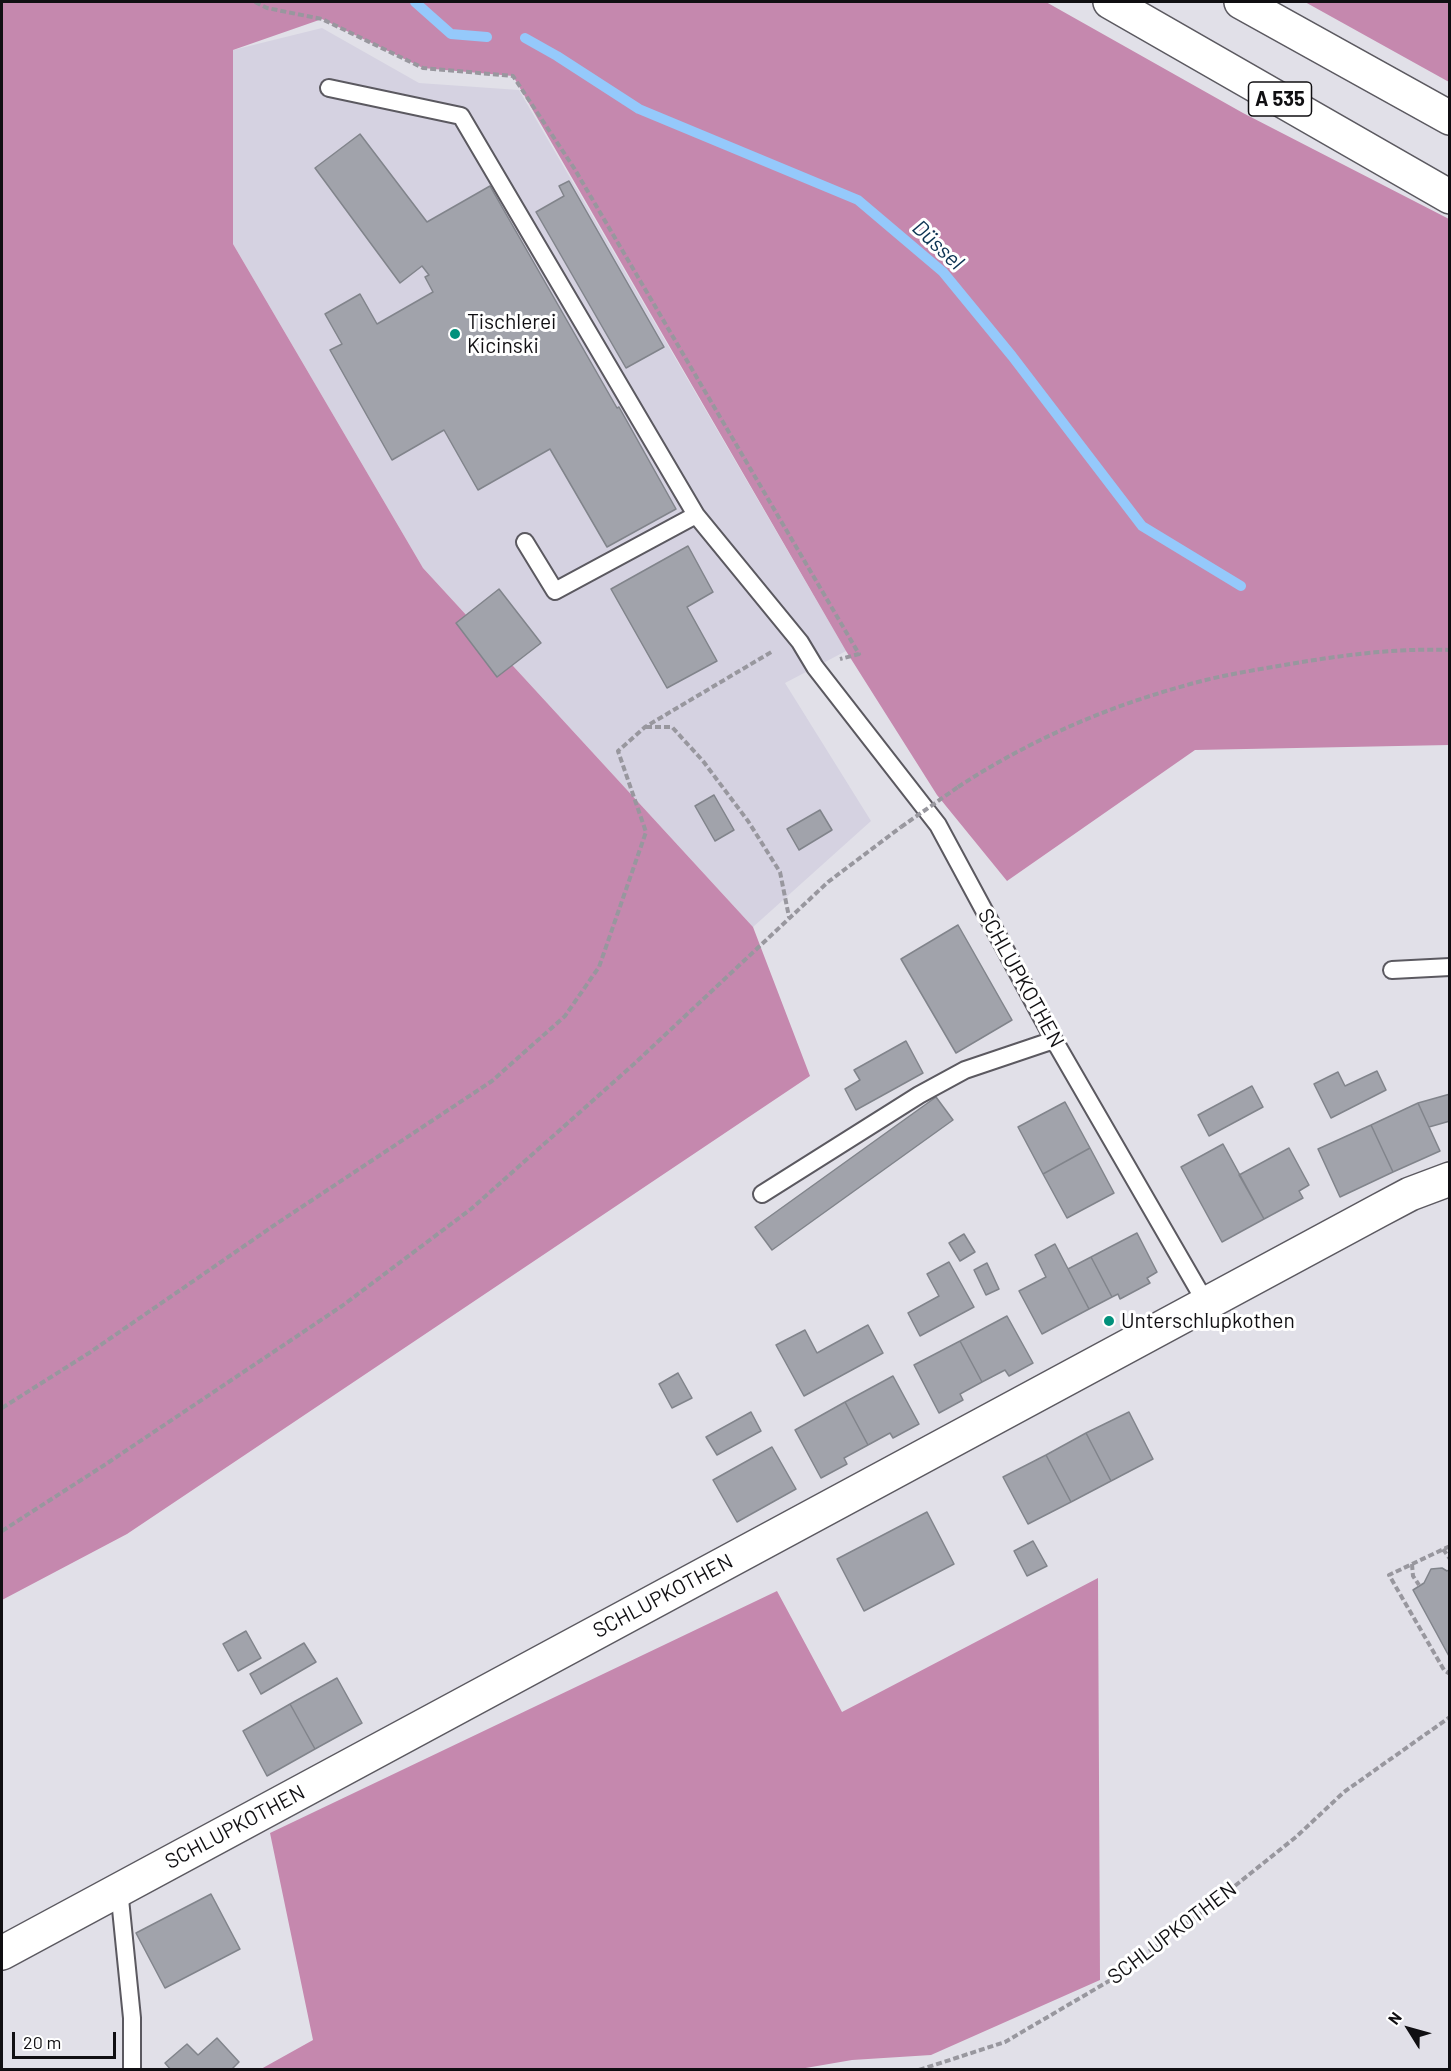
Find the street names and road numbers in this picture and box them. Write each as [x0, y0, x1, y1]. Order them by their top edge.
road number: A 535 [1248, 82, 1312, 116]
street label: SCHLUPKOTHEN [972, 904, 1070, 1052]
street label: SCHLUPKOTHEN [589, 1549, 737, 1643]
street label: SCHLUPKOTHEN [161, 1780, 309, 1874]
street label: SCHLUPKOTHEN [1103, 1876, 1241, 1990]

